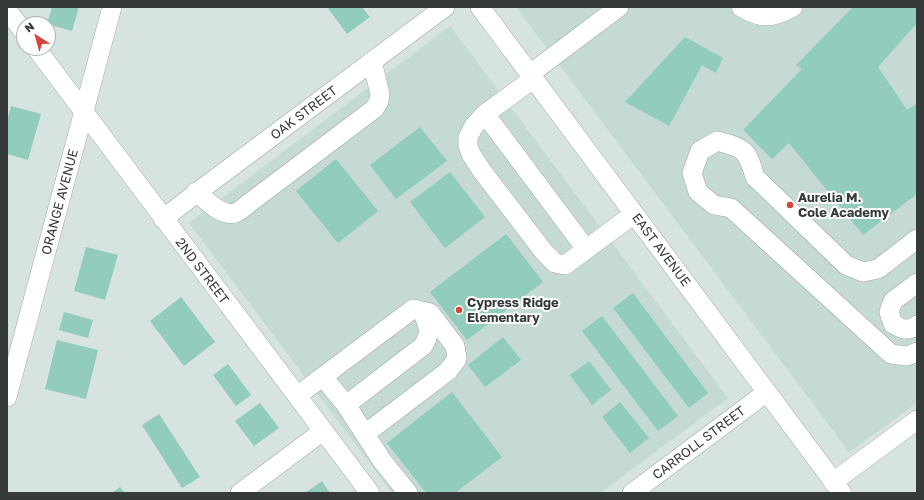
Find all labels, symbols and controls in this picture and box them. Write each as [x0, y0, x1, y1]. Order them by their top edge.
north arrow [16, 16, 56, 56]
text: N [22, 19, 36, 35]
street label: OAK STREET [268, 83, 340, 143]
street label: ORANGE AVENUE [38, 147, 82, 257]
place label: Aurelia M. Cole Academy [798, 190, 889, 221]
marker: Aurelia M. Cole Academy [785, 200, 795, 210]
street label: EAST AVENUE [628, 210, 694, 290]
street label: 2ND STREET [172, 235, 232, 307]
place label: Cypress Ridge Elementary [467, 295, 559, 326]
marker: Cypress Ridge Elementary [454, 305, 464, 315]
street label: CARROLL STREET [650, 403, 748, 483]

